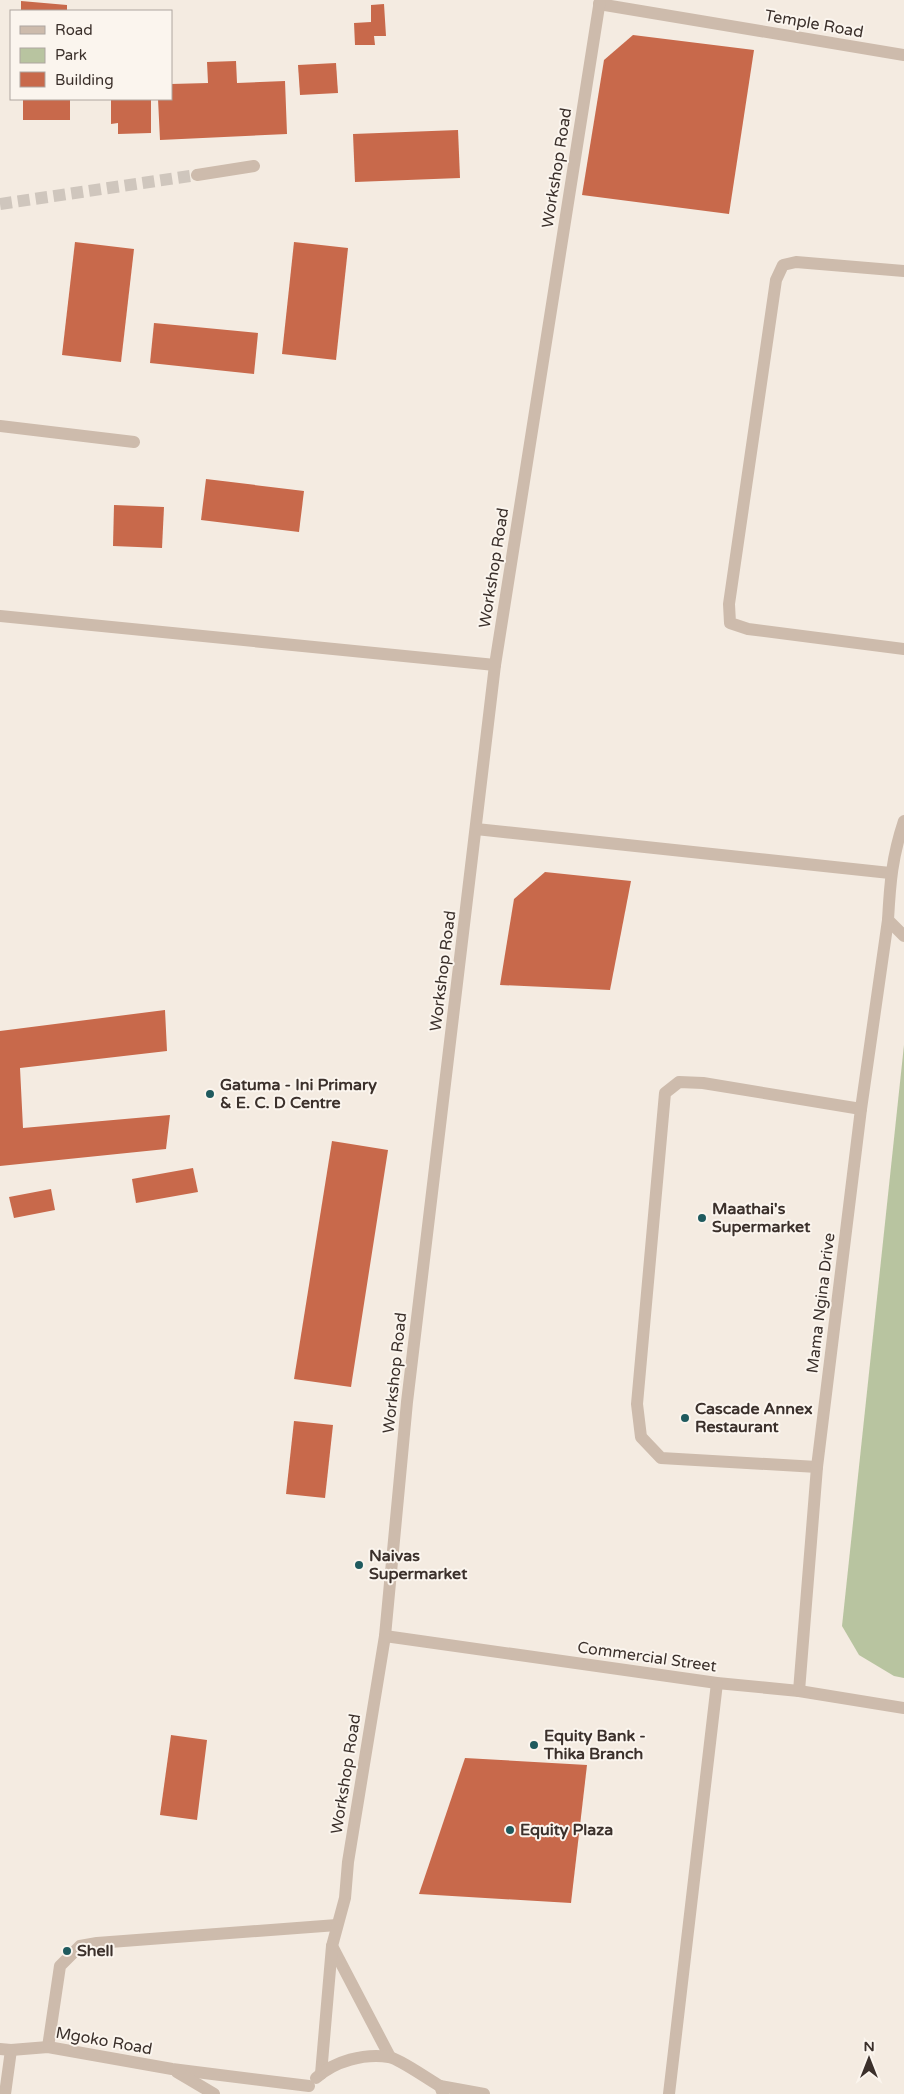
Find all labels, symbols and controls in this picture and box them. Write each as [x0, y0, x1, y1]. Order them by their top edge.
street label: Temple Road [763, 5, 865, 43]
legend [10, 10, 172, 100]
text: Road [55, 21, 93, 39]
text: Park [55, 46, 87, 64]
text: Building [55, 71, 114, 89]
street label: Workshop Road [538, 106, 576, 230]
street label: Workshop Road [475, 506, 513, 630]
street label: Workshop Road [426, 909, 460, 1033]
place label: Gatuma - Ini Primary & E. C. D Centre [220, 1075, 377, 1113]
marker: Gatuma - Ini Primary & E. C. D Centre [204, 1088, 216, 1100]
place label: Maathai's Supermarket [712, 1199, 811, 1237]
marker: Maathai's Supermarket [696, 1212, 708, 1224]
street label: Mama Ngina Drive [802, 1232, 840, 1374]
street label: Workshop Road [379, 1311, 411, 1435]
place label: Cascade Annex Restaurant [695, 1399, 813, 1437]
marker: Cascade Annex Restaurant [679, 1412, 691, 1424]
place label: Naivas Supermarket [369, 1546, 468, 1584]
marker: Naivas Supermarket [353, 1559, 365, 1571]
street label: Commercial Street [576, 1637, 718, 1677]
street label: Workshop Road [327, 1712, 365, 1836]
place label: Equity Bank - Thika Branch [543, 1726, 646, 1764]
marker: Equity Bank - Thika Branch [528, 1739, 540, 1751]
place label: Equity Plaza [520, 1820, 613, 1840]
marker: Equity Plaza [504, 1824, 516, 1836]
place label: Shell [77, 1941, 114, 1961]
marker: Shell [61, 1945, 73, 1957]
street label: Mgoko Road [54, 2023, 154, 2059]
north arrow [844, 2034, 894, 2084]
text: N [863, 2038, 875, 2055]

